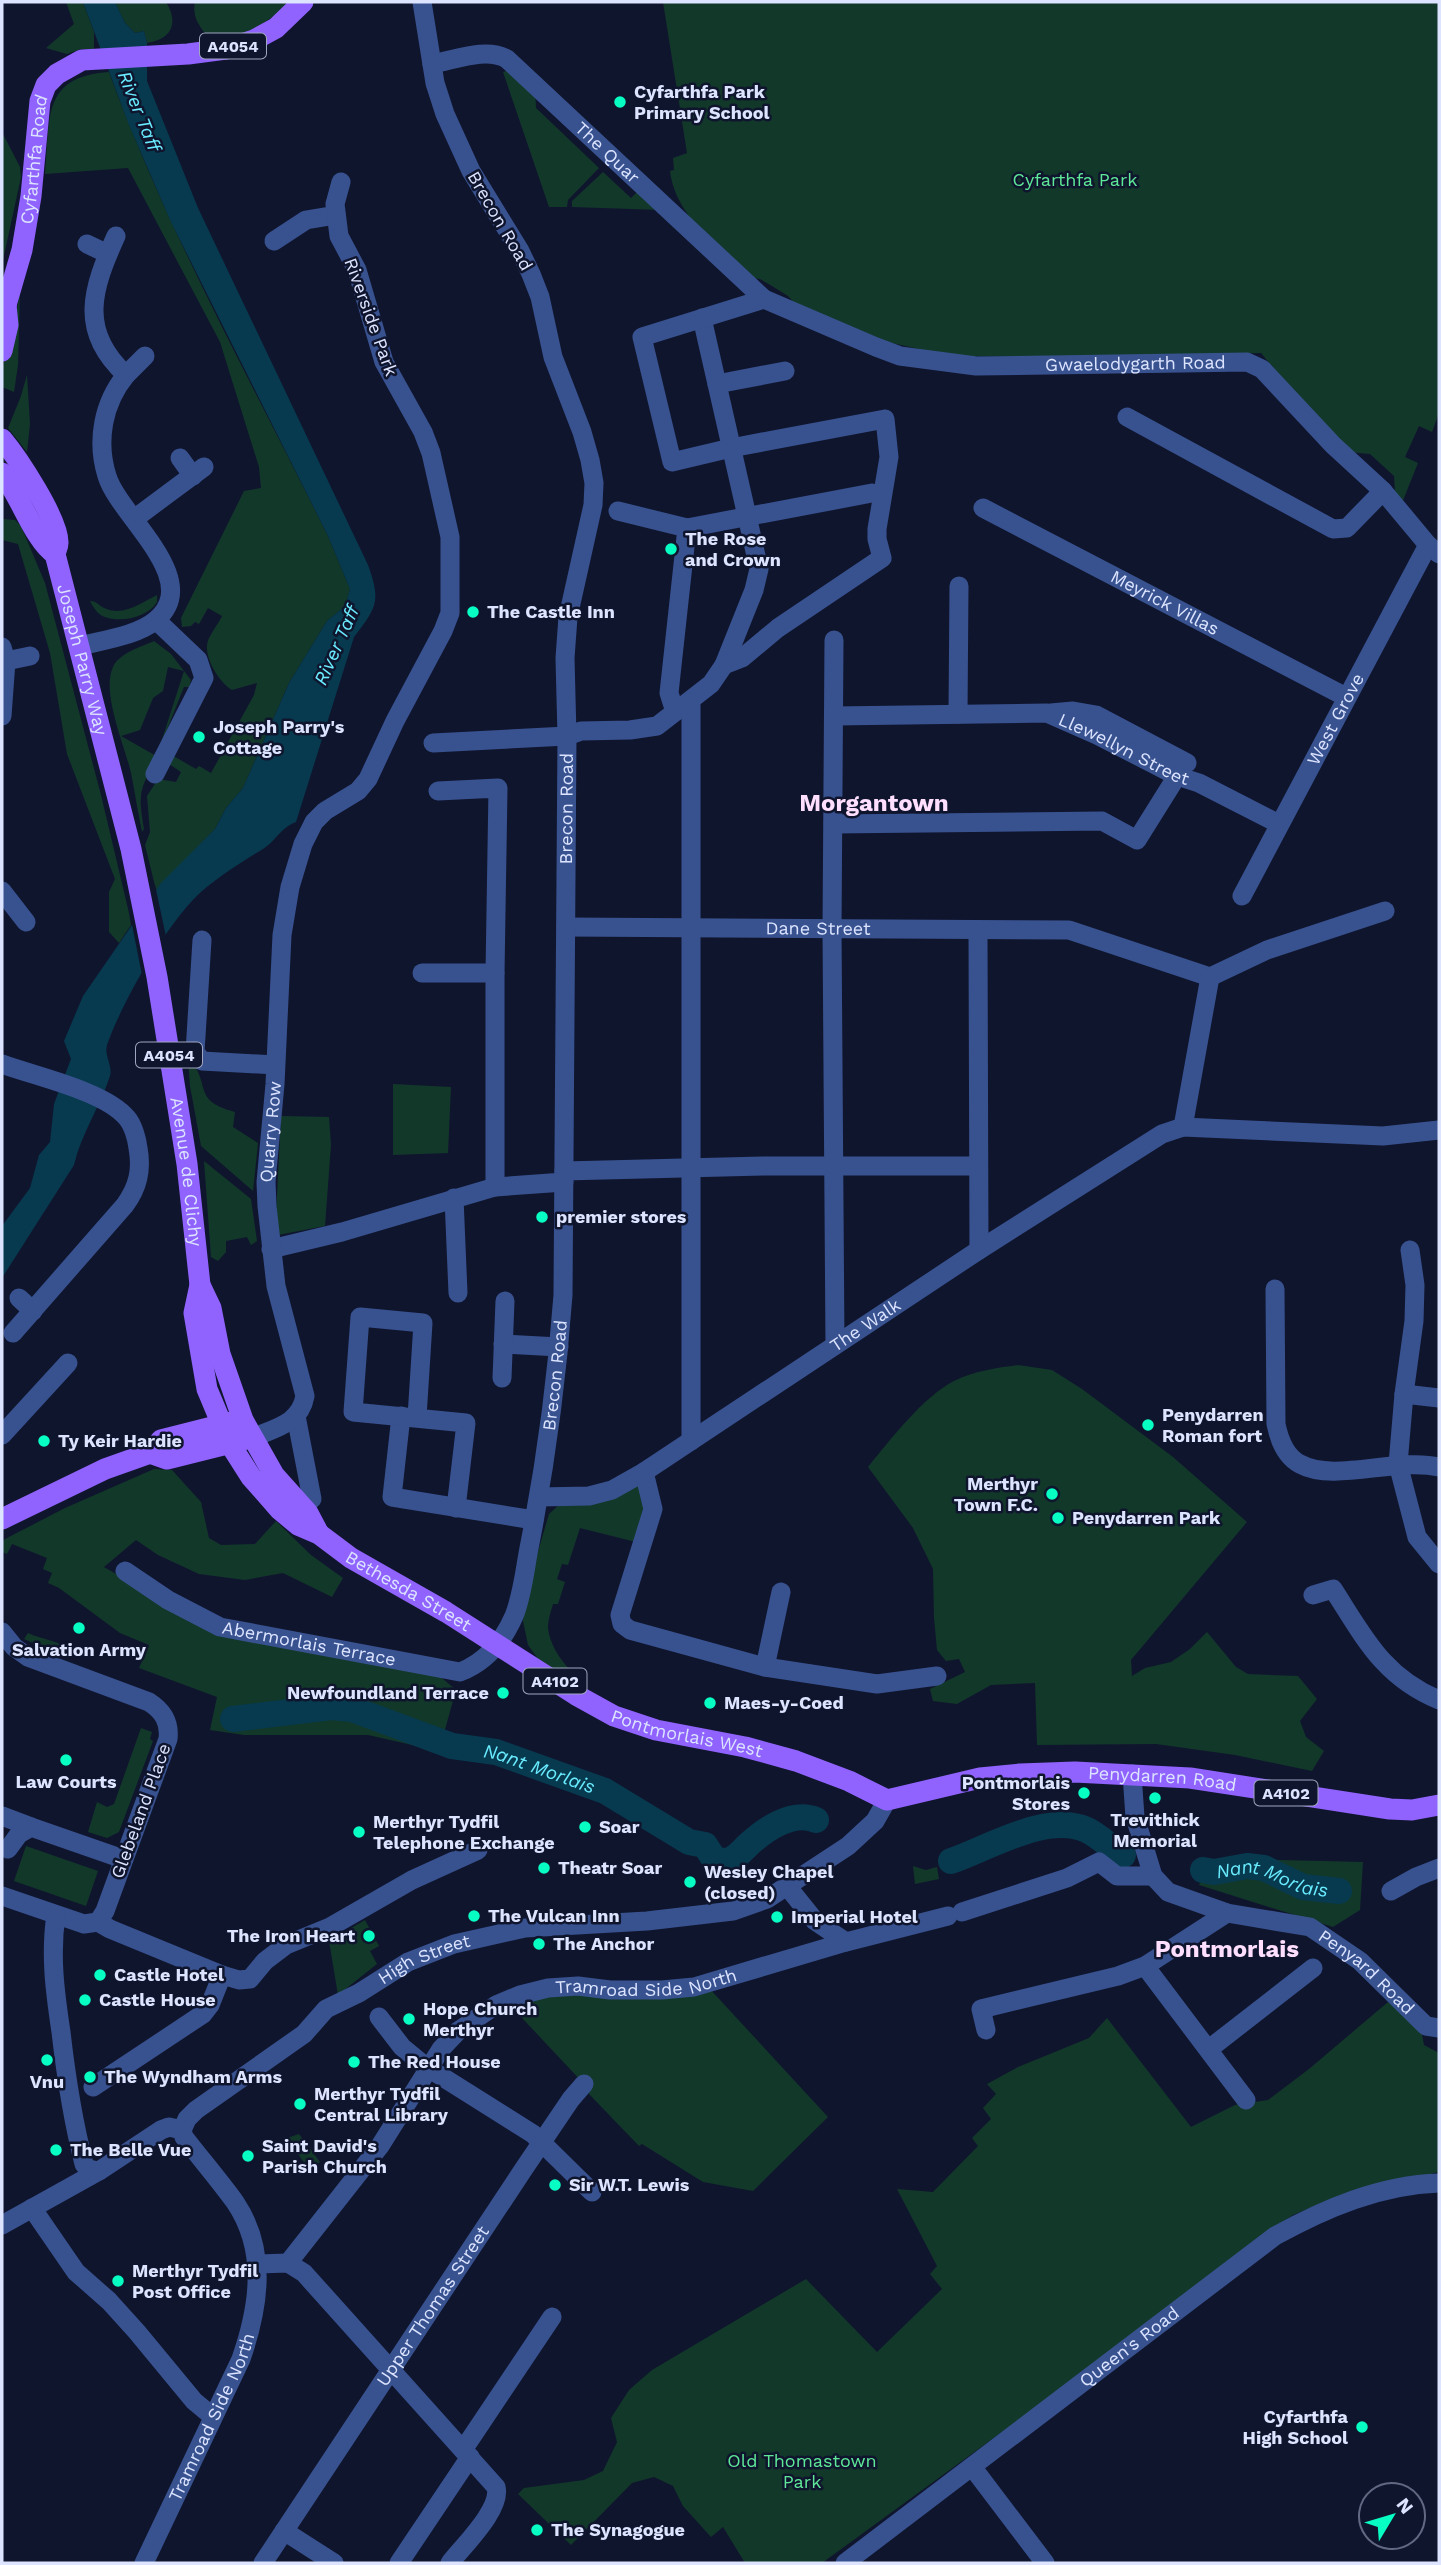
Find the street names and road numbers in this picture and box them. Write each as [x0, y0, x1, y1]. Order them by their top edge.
road number: A4054 [200, 34, 266, 58]
street label: Cyfarthfa Road [15, 91, 52, 226]
street label: The Quar [571, 117, 644, 187]
street label: Brecon Road [464, 167, 537, 274]
street label: Riverside Park [340, 255, 403, 379]
street label: Gwaelodygarth Road [1045, 351, 1226, 375]
street label: Meyrick Villas [1107, 565, 1223, 639]
street label: Joseph Parry Way [53, 582, 112, 738]
street label: West Grove [1302, 670, 1368, 769]
street label: Llewellyn Street [1055, 708, 1192, 789]
street label: Brecon Road [555, 753, 577, 864]
street label: Dane Street [765, 917, 871, 939]
road number: A4054 [136, 1042, 202, 1068]
street label: Quarry Row [255, 1080, 285, 1183]
street label: Avenue de Clichy [166, 1095, 207, 1248]
street label: The Walk [826, 1294, 904, 1356]
street label: Brecon Road [538, 1319, 571, 1432]
street label: Bethesda Street [342, 1546, 476, 1636]
street label: Abermorlais Terrace [220, 1617, 398, 1670]
road number: A4102 [524, 1668, 586, 1694]
street label: Pontmorlais West [609, 1705, 766, 1762]
street label: Glebeland Place [106, 1741, 175, 1881]
street label: Penydarren Road [1088, 1762, 1238, 1795]
road number: A4102 [1254, 1781, 1318, 1806]
street label: Penyard Road [1315, 1925, 1419, 2019]
street label: High Street [374, 1930, 473, 1988]
street label: Tramroad Side North [555, 1964, 739, 2000]
street label: Upper Thomas Street [372, 2221, 493, 2390]
street label: Queen's Road [1075, 2302, 1183, 2391]
street label: Tramroad Side North [164, 2331, 259, 2505]

